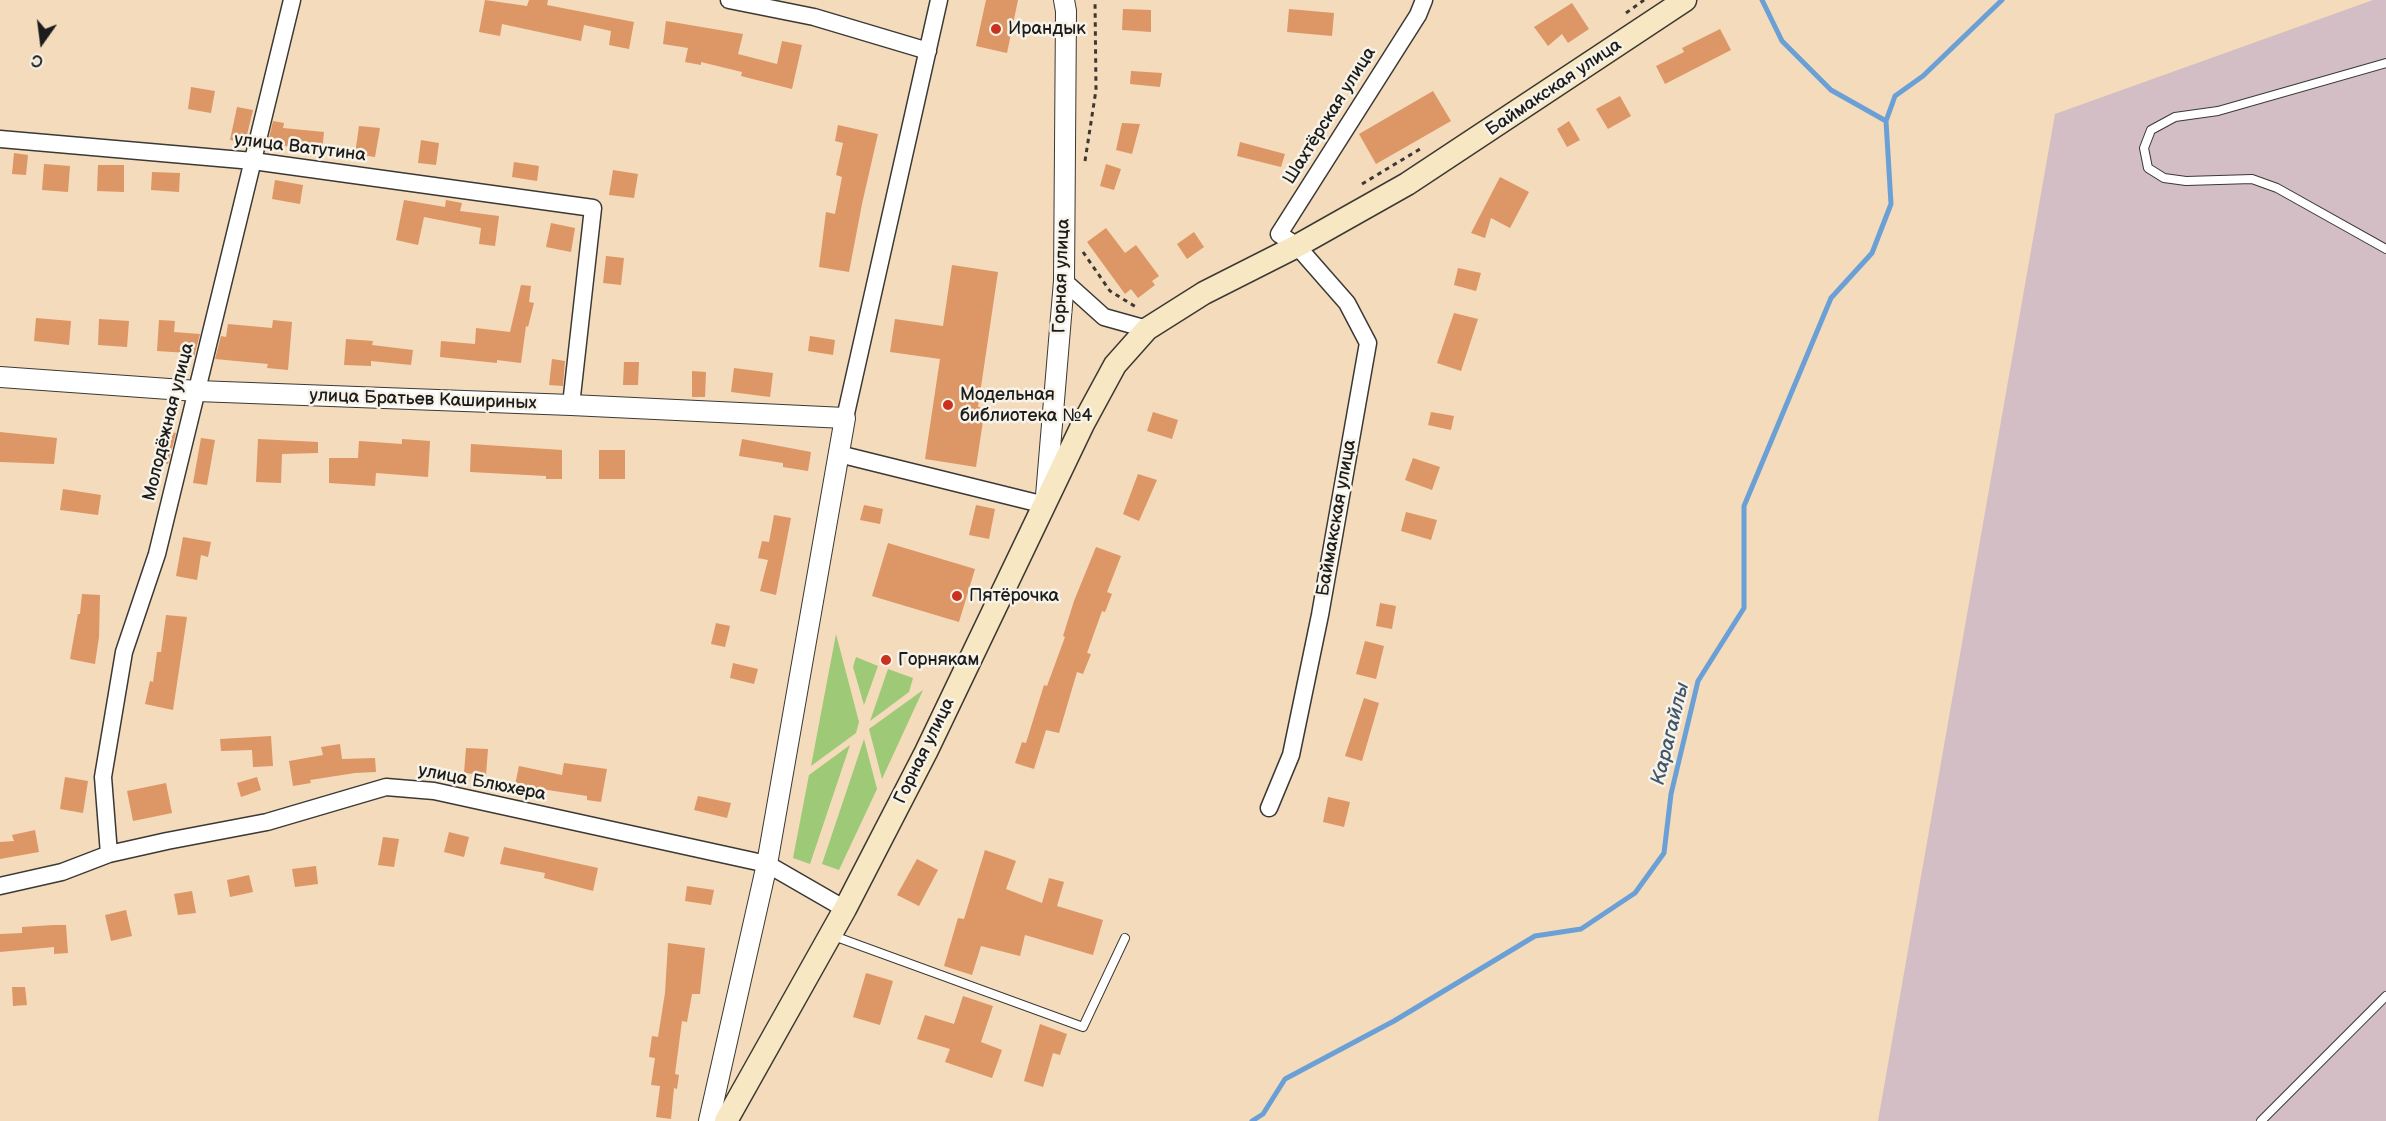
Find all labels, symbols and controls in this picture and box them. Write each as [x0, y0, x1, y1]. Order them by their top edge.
north arrow [12, 12, 72, 72]
place label: Ирандык [1008, 18, 1086, 40]
marker: Ирандык [989, 22, 1003, 36]
street label: Баймакская улица [1482, 35, 1626, 141]
street label: Шахтёрская улица [1279, 43, 1381, 189]
text: С [30, 49, 45, 71]
street label: улица Ватутина [233, 129, 367, 167]
street label: Горная улица [1049, 218, 1075, 334]
street label: Молодёжная улица [139, 341, 199, 503]
place label: Модельная библиотека №4 [960, 384, 1093, 426]
street label: улица Братьев Кашириных [309, 385, 537, 415]
marker: Модельная библиотека №4 [941, 398, 955, 412]
street label: Баймакская улица [1313, 438, 1361, 598]
place label: Пятёрочка [969, 585, 1059, 607]
marker: Пятёрочка [950, 589, 964, 603]
place label: Горнякам [898, 649, 979, 671]
marker: Горнякам [879, 653, 893, 667]
water label: Карагайлы [1647, 680, 1695, 788]
street label: Горная улица [890, 695, 960, 807]
street label: улица Блюхера [416, 760, 548, 806]

